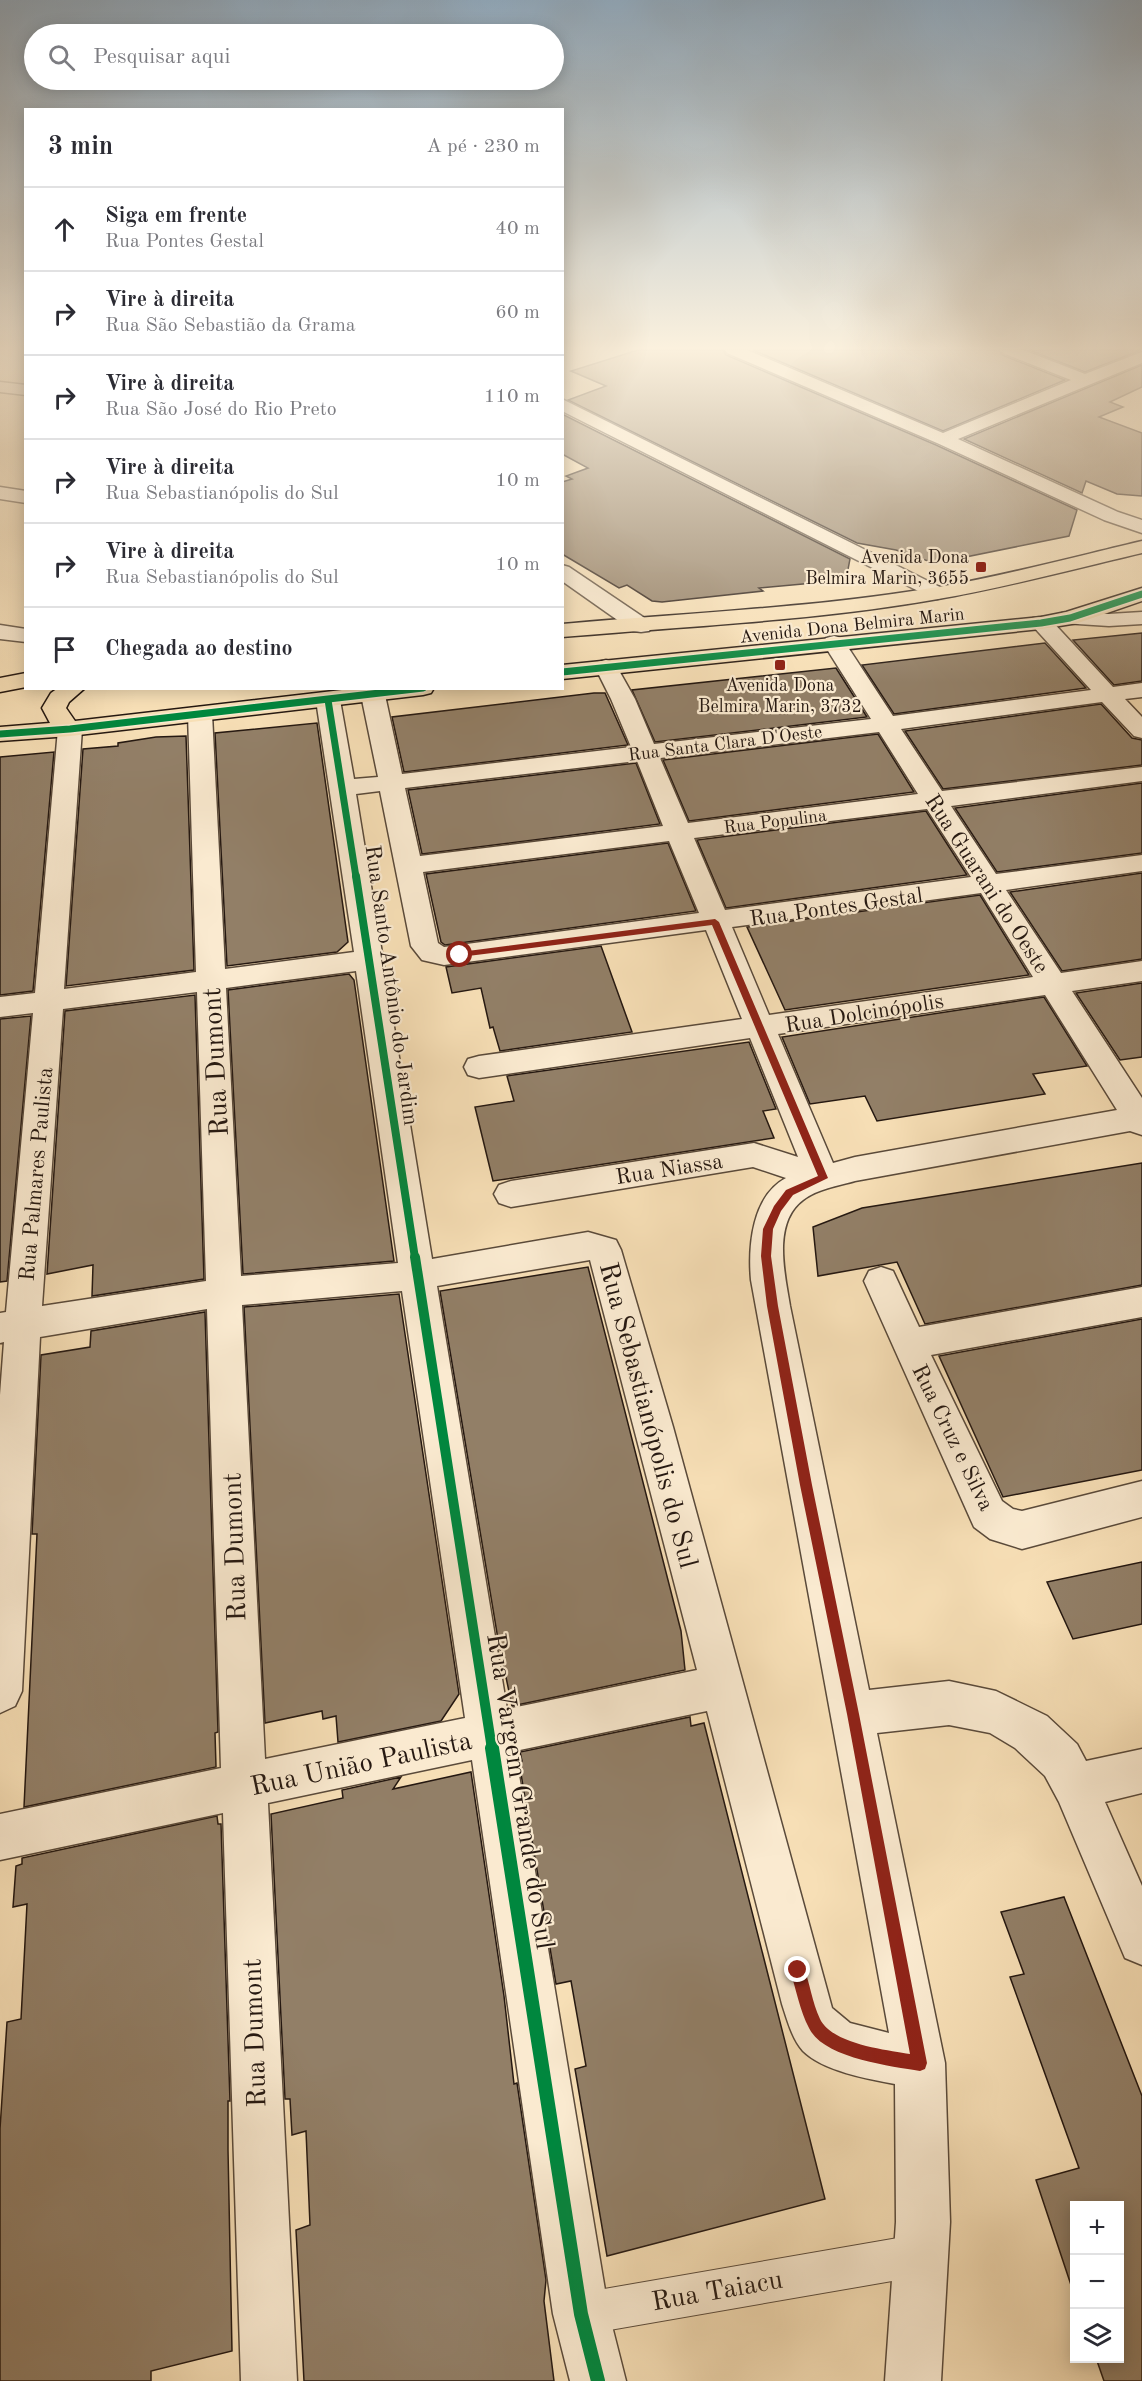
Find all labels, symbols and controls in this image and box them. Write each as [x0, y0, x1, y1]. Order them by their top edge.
search box [24, 24, 564, 90]
icon: search [45, 41, 78, 74]
text: Pesquisar aqui [93, 46, 230, 68]
text: 3 min [48, 134, 113, 160]
text: A pé · 230 m [426, 137, 540, 157]
text: Siga em frente [105, 205, 247, 227]
icon: ahead [48, 213, 81, 246]
text: 40 m [495, 219, 540, 239]
text: Rua Pontes Gestal [105, 232, 264, 252]
text: Vire à direita [105, 289, 235, 311]
icon: right [48, 297, 81, 330]
text: 60 m [495, 303, 540, 323]
text: Rua São Sebastião da Grama [105, 316, 356, 336]
text: Vire à direita [105, 373, 235, 395]
icon: right [48, 381, 81, 414]
text: 110 m [484, 387, 540, 407]
text: Rua São José do Rio Preto [105, 400, 337, 420]
text: Vire à direita [105, 457, 235, 479]
icon: right [48, 465, 81, 498]
text: 10 m [495, 471, 540, 491]
text: Rua Sebastianópolis do Sul [105, 484, 339, 504]
text: Vire à direita [105, 541, 235, 563]
icon: right [48, 549, 81, 582]
place label: Avenida Dona Belmira Marin, 3655 [805, 549, 969, 588]
text: 10 m [495, 555, 540, 575]
marker: Avenida Dona Belmira Marin, 3655 [974, 560, 988, 574]
text: Rua Sebastianópolis do Sul [105, 568, 339, 588]
street label: Avenida Dona Belmira Marin [739, 605, 966, 647]
icon: arrive [48, 633, 81, 666]
text: Chegada ao destino [105, 638, 293, 660]
marker: Avenida Dona Belmira Marin, 3732 [773, 658, 787, 672]
place label: Avenida Dona Belmira Marin, 3732 [698, 677, 862, 716]
street label: Rua Santa Clara D'Oeste [627, 723, 823, 765]
street label: Rua Guarani do Oeste [920, 791, 1052, 977]
street label: Rua Populina [722, 807, 828, 837]
street label: Rua Santo Antônio do Jardim [360, 844, 422, 1127]
street label: Rua Pontes Gestal [748, 885, 924, 931]
route start [446, 941, 472, 967]
street label: Rua Dumont [199, 987, 234, 1137]
street label: Rua Dolcinópolis [783, 991, 945, 1037]
street label: Rua Palmares Paulista [17, 1066, 57, 1282]
street label: Rua Niassa [614, 1151, 725, 1189]
street label: Rua Sebastianópolis do Sul [594, 1260, 701, 1571]
street label: Rua Cruz e Silva [907, 1361, 997, 1514]
street label: Rua Dumont [219, 1472, 252, 1622]
street label: Rua Vargem Grande do Sul [481, 1631, 558, 1951]
street label: Rua União Paulista [248, 1728, 475, 1801]
route end [784, 1956, 810, 1982]
street label: Rua Dumont [239, 1958, 272, 2108]
map controls [1070, 2201, 1124, 2363]
button: + [1070, 2201, 1124, 2255]
button: − [1070, 2255, 1124, 2309]
street label: Rua Taiacu [650, 2267, 785, 2316]
button: layers [1070, 2309, 1124, 2363]

